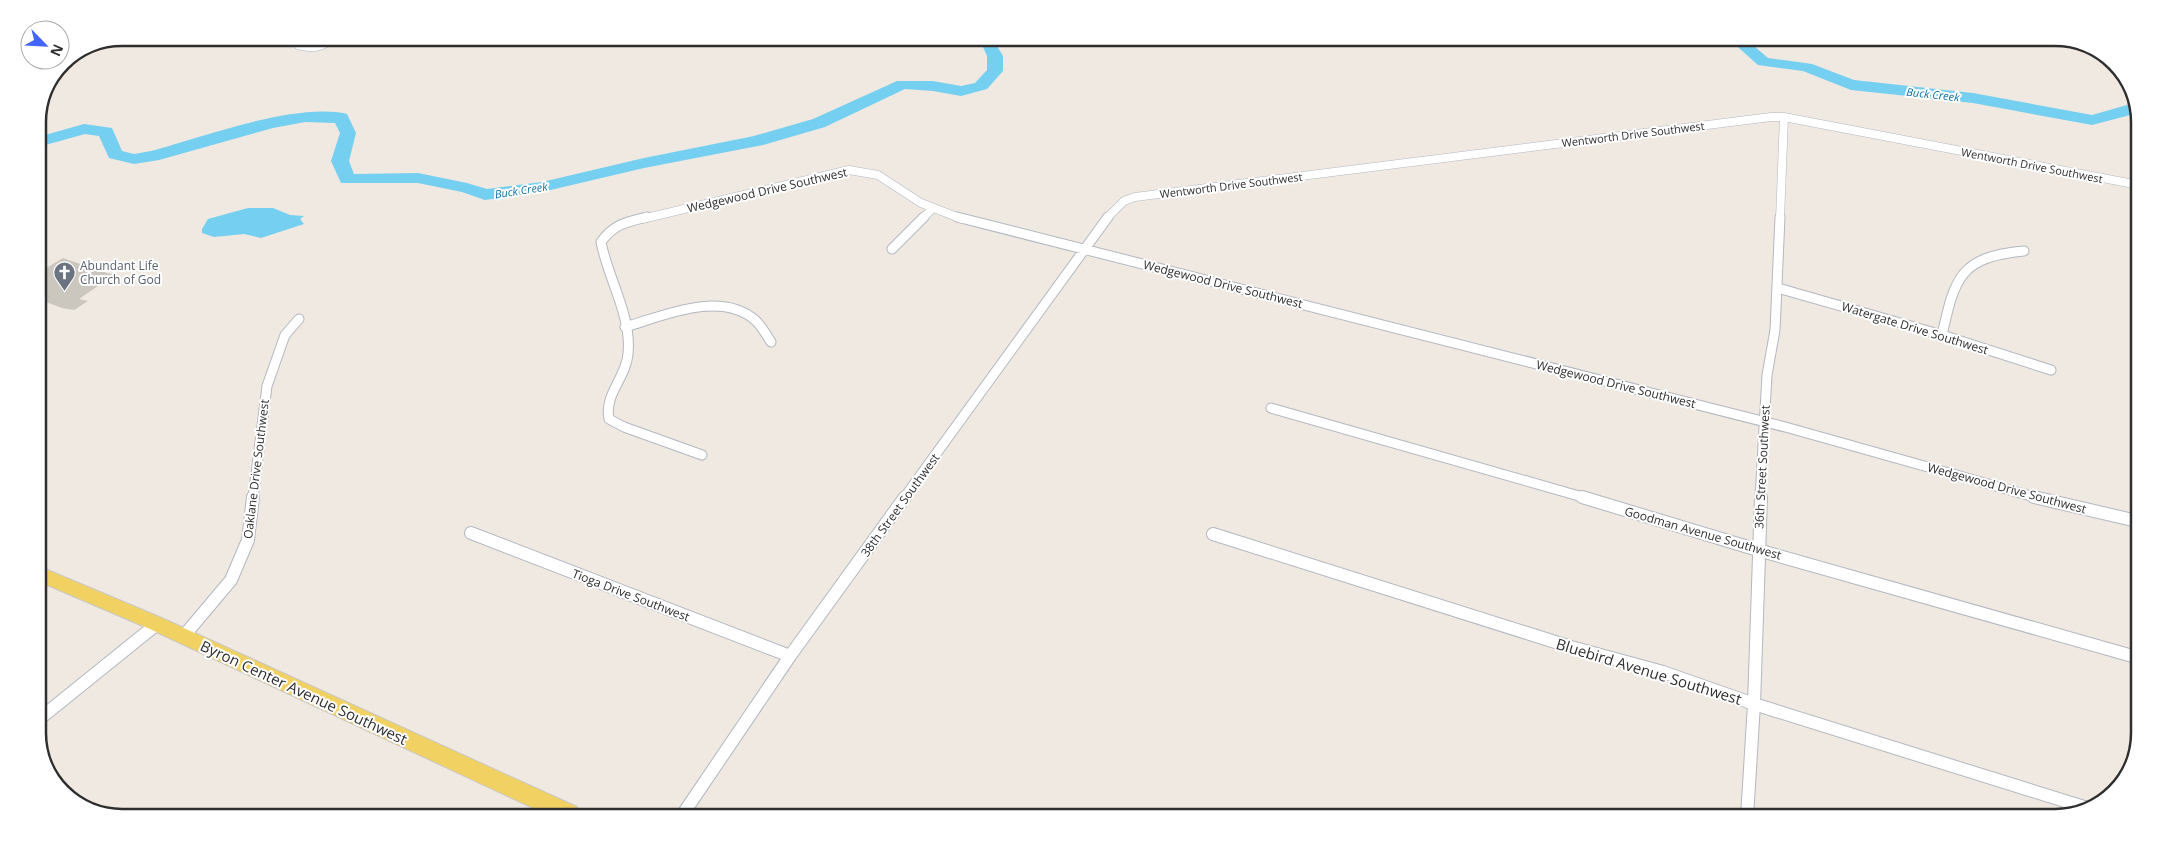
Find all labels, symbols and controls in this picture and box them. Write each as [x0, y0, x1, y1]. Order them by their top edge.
north arrow [20, 20, 70, 70]
text: N [46, 41, 68, 60]
water label: Buck Creek [1906, 84, 1961, 104]
street label: Wentworth Drive Southwest [1561, 118, 1705, 150]
street label: Wentworth Drive Southwest [1960, 144, 2104, 186]
street label: Wedgewood Drive Southwest [685, 163, 849, 217]
street label: Wentworth Drive Southwest [1159, 169, 1303, 201]
water label: Buck Creek [493, 178, 549, 202]
street label: Wedgewood Drive Southwest [1141, 256, 1305, 312]
place label: Abundant Life Church of God [80, 257, 161, 288]
church icon: Abundant Life Church of God [52, 260, 76, 291]
street label: Watergate Drive Southwest [1840, 298, 1990, 358]
street label: Wedgewood Drive Southwest [1534, 356, 1698, 412]
street label: Oaklane Drive Southwest [239, 398, 273, 540]
street label: 36th Street Southwest [1750, 405, 1774, 529]
street label: 38th Street Southwest [857, 450, 943, 560]
street label: Wedgewood Drive Southwest [1926, 459, 2088, 517]
street label: Goodman Avenue Southwest [1623, 502, 1783, 564]
street label: Tioga Drive Southwest [570, 565, 692, 625]
street label: Bluebird Avenue Southwest [1554, 633, 1744, 709]
street label: Byron Center Avenue Southwest [197, 635, 411, 749]

